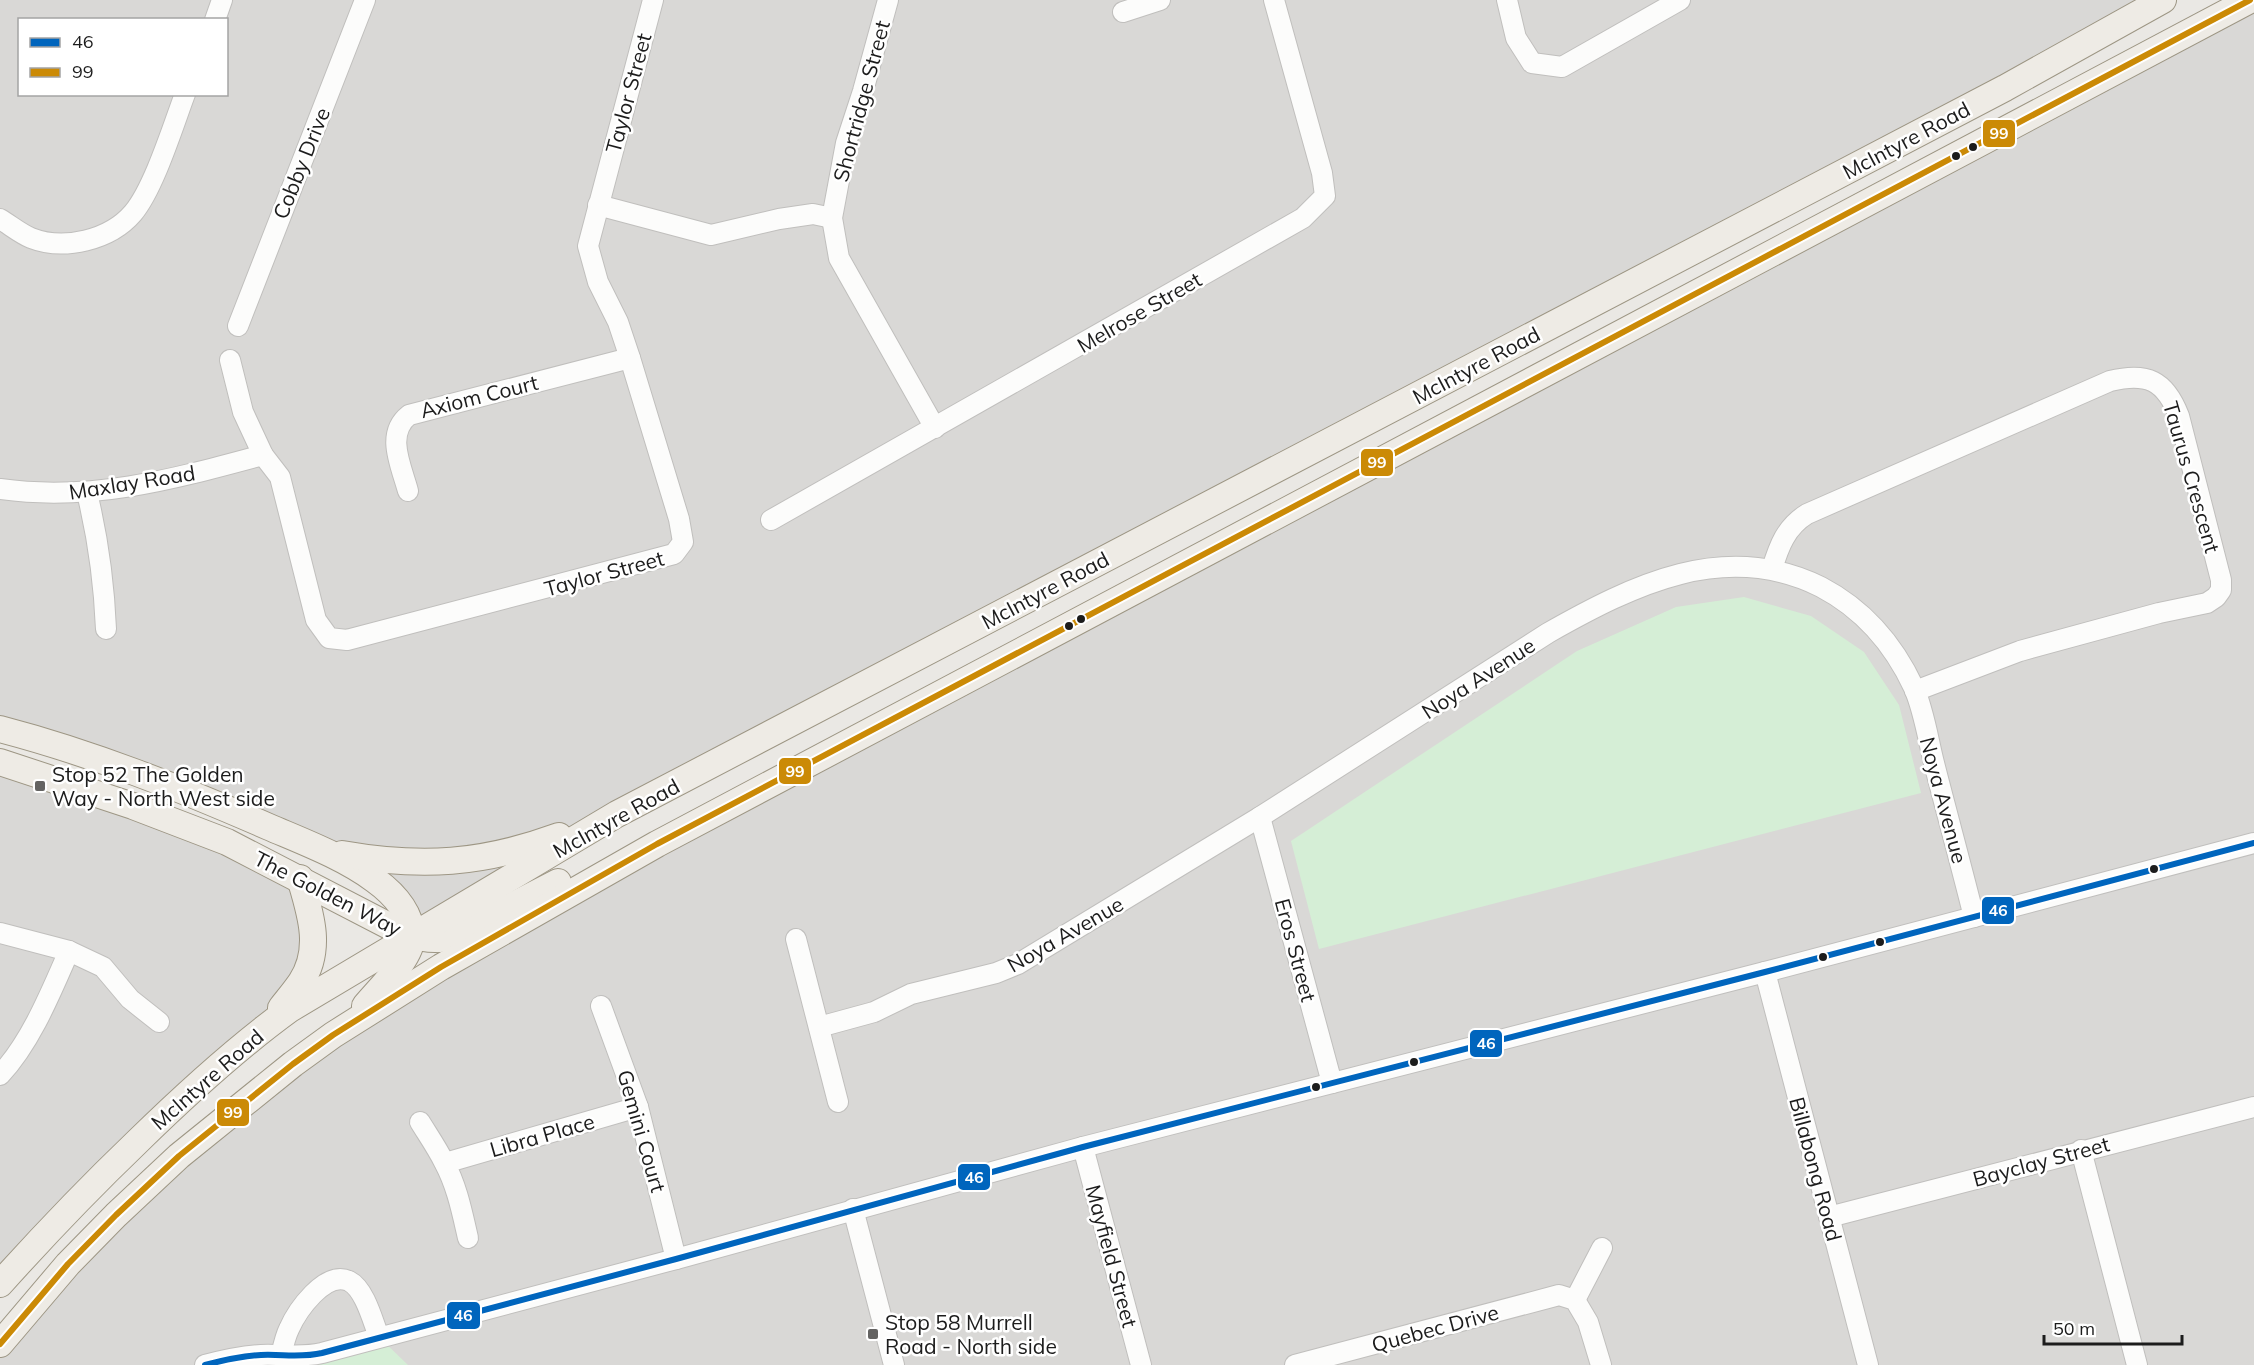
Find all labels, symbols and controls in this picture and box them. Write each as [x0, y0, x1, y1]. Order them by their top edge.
legend [18, 18, 228, 96]
street label: Shortridge Street [827, 18, 895, 184]
text: 46 [72, 30, 94, 53]
street label: Taylor Street [600, 30, 656, 156]
text: 99 [72, 60, 94, 83]
street label: McIntyre Road [1838, 96, 1974, 184]
street label: Cobby Drive [267, 103, 335, 223]
line badge: 99 [1982, 119, 2016, 148]
text: 99 [1989, 123, 2009, 143]
unlabelled marker [1967, 141, 1979, 153]
unlabelled marker [1950, 150, 1962, 162]
street label: Melrose Street [1072, 266, 1206, 358]
street label: McIntyre Road [1408, 321, 1544, 409]
street label: Axiom Court [417, 369, 541, 423]
street label: Taurus Crescent [2158, 398, 2226, 556]
line badge: 99 [1360, 448, 1394, 477]
text: 99 [1367, 452, 1387, 472]
street label: Maxlay Road [67, 459, 197, 505]
street label: Taylor Street [541, 545, 667, 601]
street label: McIntyre Road [977, 546, 1113, 634]
unlabelled marker [1075, 613, 1087, 625]
unlabelled marker [1063, 620, 1075, 632]
street label: Noya Avenue [1417, 632, 1539, 724]
street label: Noya Avenue [1915, 734, 1973, 866]
line badge: 99 [778, 757, 812, 785]
place label: Stop 52 The Golden Way - North West side [52, 761, 275, 811]
text: 99 [785, 761, 805, 781]
street label: McIntyre Road [548, 773, 684, 863]
marker: Stop 52 The Golden Way - North West side [33, 779, 47, 793]
street label: The Golden Way [250, 845, 406, 941]
unlabelled marker [2148, 863, 2160, 875]
street label: Noya Avenue [1002, 890, 1128, 978]
street label: Eros Street [1270, 896, 1322, 1004]
line badge: 46 [1981, 896, 2015, 925]
text: 46 [1988, 900, 2008, 920]
unlabelled marker [1874, 936, 1886, 948]
unlabelled marker [1817, 951, 1829, 963]
street label: McIntyre Road [145, 1023, 269, 1135]
line badge: 46 [1469, 1029, 1503, 1058]
text: 46 [1476, 1033, 1496, 1053]
unlabelled marker [1408, 1056, 1420, 1068]
street label: Gemini Court [612, 1067, 672, 1195]
unlabelled marker [1310, 1081, 1322, 1093]
street label: Billabong Road [1784, 1094, 1848, 1244]
line badge: 99 [216, 1098, 250, 1127]
text: 99 [223, 1102, 243, 1122]
street label: Libra Place [487, 1108, 597, 1162]
street label: Bayclay Street [1970, 1130, 2112, 1192]
line badge: 46 [957, 1163, 991, 1191]
text: 46 [964, 1167, 984, 1187]
street label: Mayfield Street [1080, 1182, 1144, 1330]
street label: Quebec Drive [1369, 1299, 1501, 1357]
line badge: 46 [446, 1301, 481, 1330]
text: 46 [453, 1305, 473, 1325]
scale bar [2044, 1308, 2182, 1346]
place label: Stop 58 Murrell Road - North side [885, 1309, 1057, 1359]
text: 50 m [2053, 1317, 2095, 1340]
marker: Stop 58 Murrell Road - North side [866, 1327, 880, 1341]

